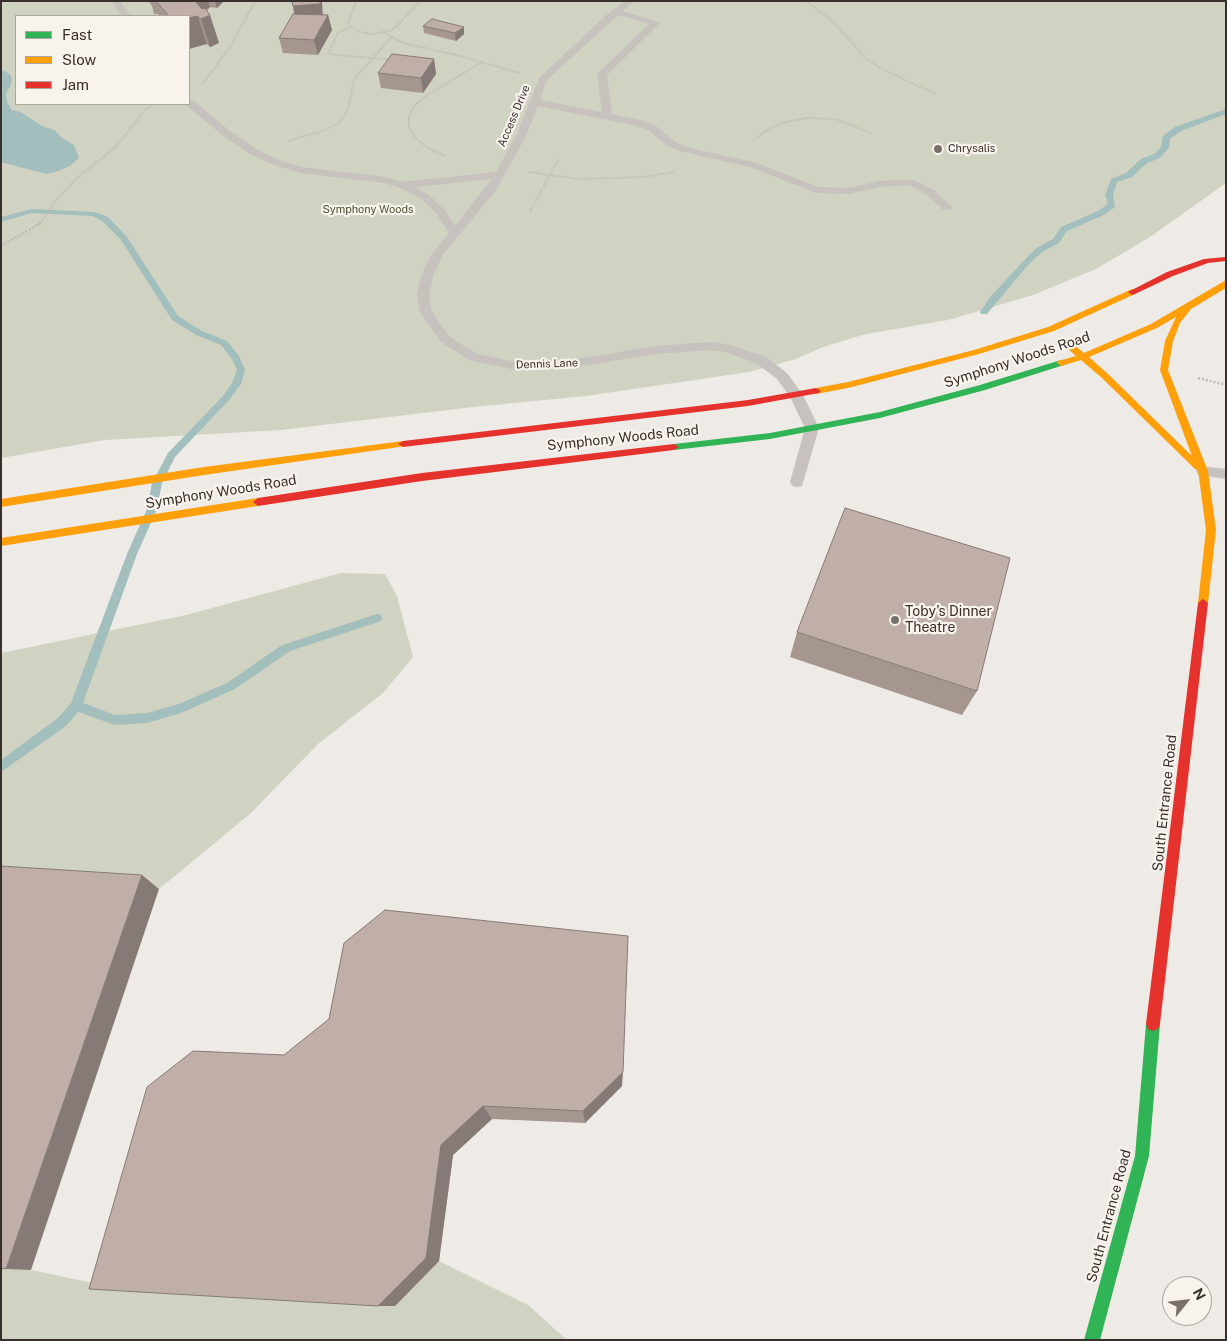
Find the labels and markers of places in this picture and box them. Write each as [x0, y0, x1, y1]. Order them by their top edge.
place label: Chrysalis [948, 142, 995, 156]
marker: Chrysalis [932, 143, 944, 155]
place label: Toby's Dinner Theatre [905, 604, 992, 636]
marker: Toby's Dinner Theatre [889, 614, 901, 626]

